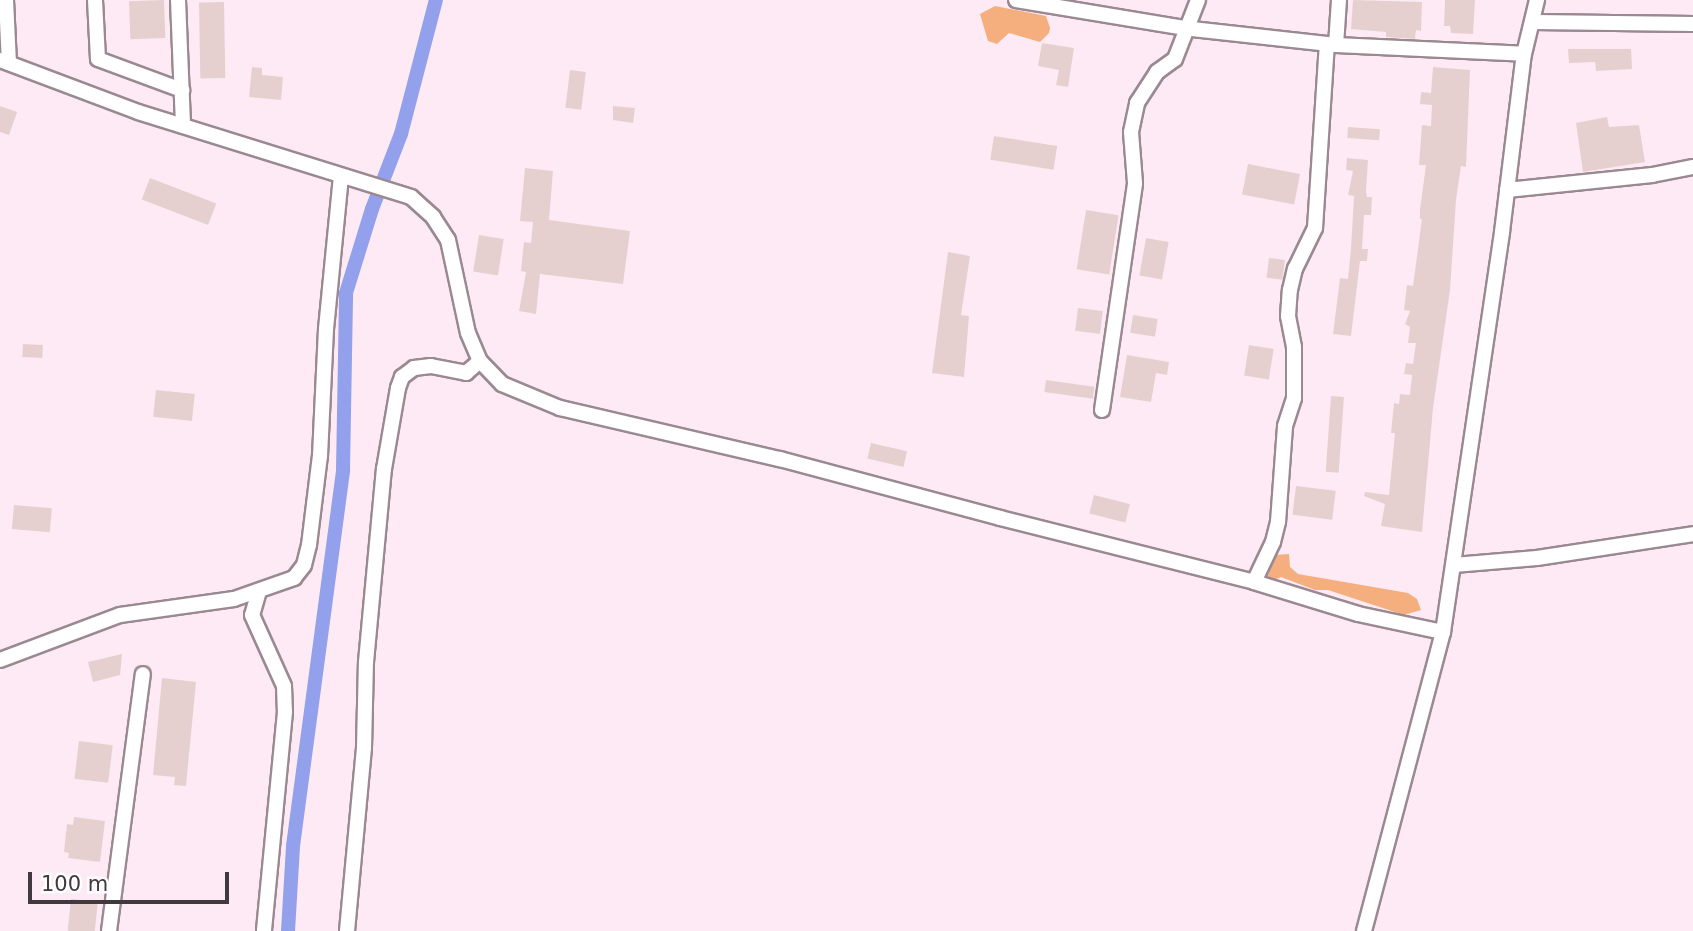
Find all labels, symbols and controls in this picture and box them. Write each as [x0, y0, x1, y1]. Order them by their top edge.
scale bar [32, 858, 233, 902]
text: 100 m [41, 872, 108, 896]

